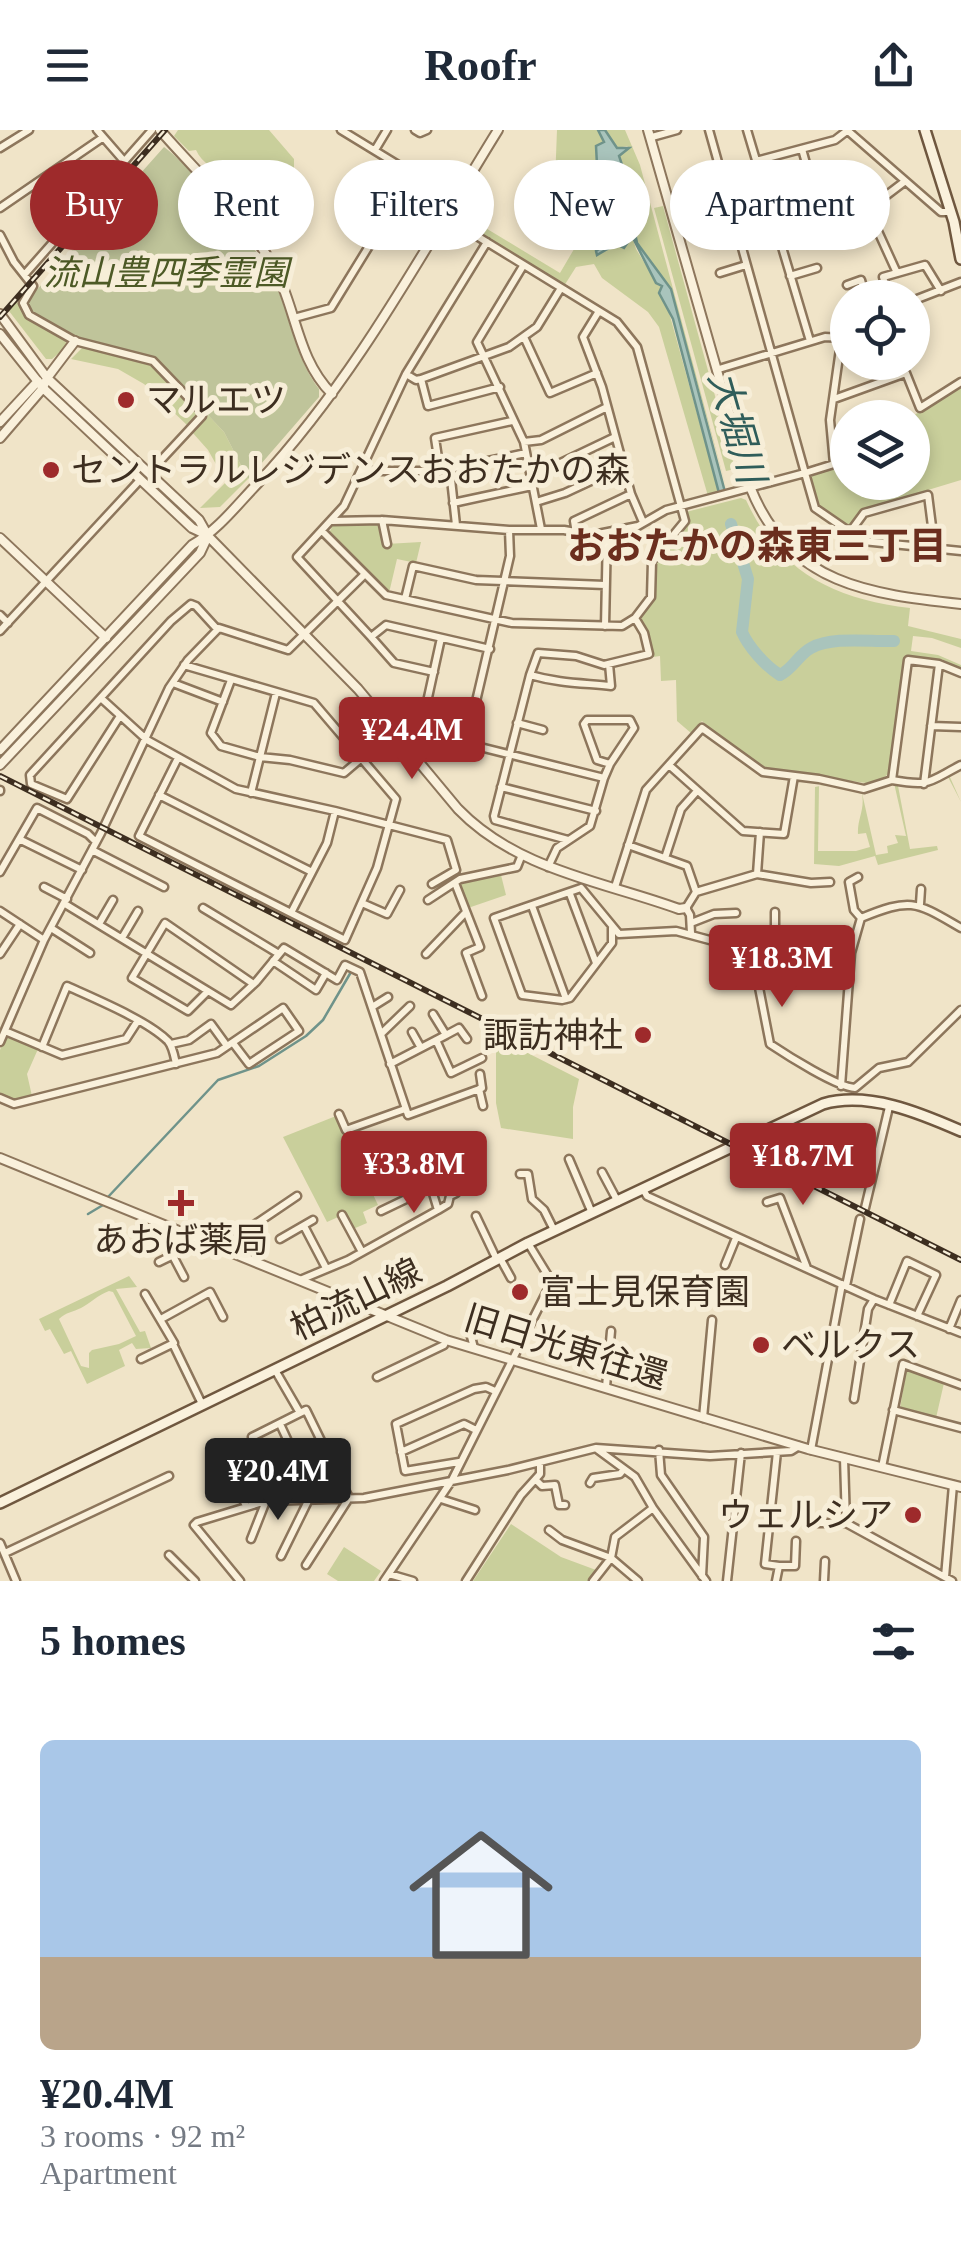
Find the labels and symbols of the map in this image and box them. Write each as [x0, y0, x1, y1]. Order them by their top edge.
park label: 流山豊四季霊園 [43, 254, 293, 293]
water label: 大堀川 [701, 366, 774, 491]
place label: マルエツ [146, 381, 286, 420]
marker: マルエツ [115, 389, 137, 411]
place label: セントラルレジデンスおおたかの森 [71, 451, 630, 490]
marker: セントラルレジデンスおおたかの森 [40, 459, 62, 481]
district label: おおたかの森東三丁目 [567, 525, 947, 567]
pin: ¥24.4M [331, 697, 493, 782]
pin: ¥18.3M [701, 925, 863, 1010]
place label: 諏訪神社 [483, 1016, 623, 1055]
marker: 諏訪神社 [632, 1024, 654, 1046]
pin: ¥18.7M [722, 1123, 884, 1208]
pin: ¥33.8M [333, 1131, 495, 1216]
marker: あおば薬局 [170, 1192, 192, 1214]
place label: あおば薬局 [93, 1221, 269, 1260]
street label: 柏流山線 [285, 1251, 428, 1348]
place label: 富士見保育園 [540, 1273, 750, 1312]
marker: 富士見保育園 [509, 1281, 531, 1303]
street label: 旧日光東往還 [460, 1298, 672, 1397]
place label: ベルクス [781, 1326, 920, 1365]
marker: ベルクス [750, 1334, 772, 1356]
pin: ¥20.4M [197, 1438, 359, 1523]
place label: ウェルシア [718, 1496, 893, 1535]
marker: ウェルシア [902, 1504, 924, 1526]

